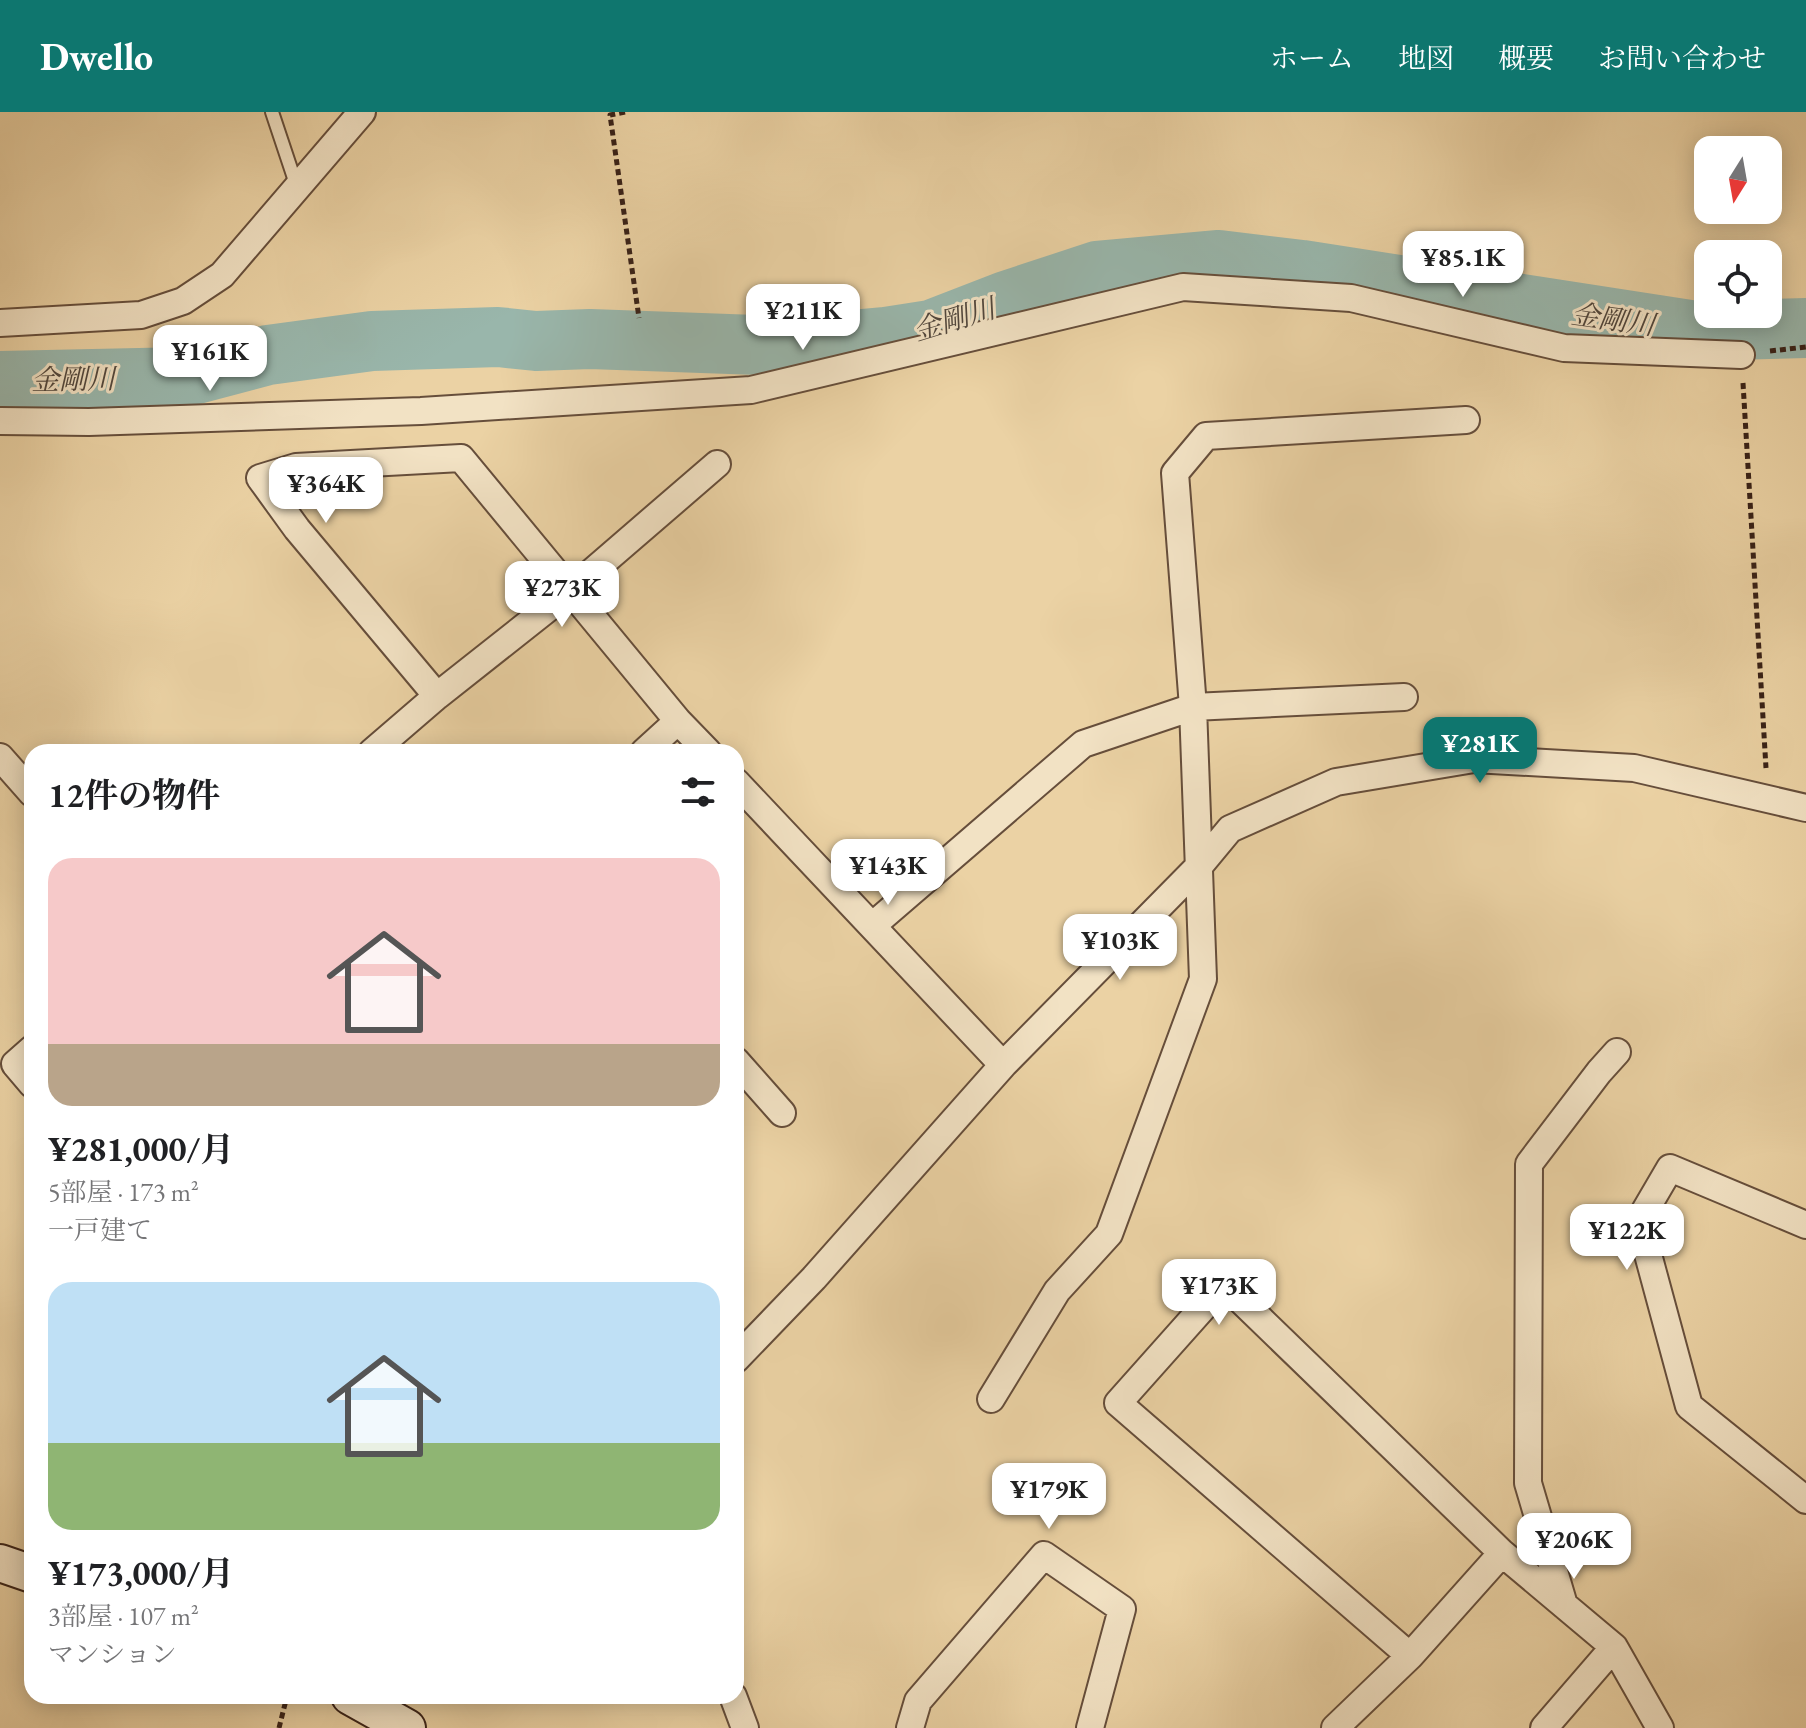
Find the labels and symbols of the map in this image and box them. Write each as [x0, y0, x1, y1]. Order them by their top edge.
north arrow [1694, 136, 1782, 224]
pin: ¥85.1K [1398, 231, 1528, 299]
pin: ¥211K [747, 284, 859, 352]
water label: 金剛川 [909, 289, 1002, 348]
water label: 金剛川 [1569, 295, 1660, 343]
pin: ¥161K [154, 325, 266, 393]
water label: 金剛川 [31, 360, 118, 398]
pin: ¥364K [270, 457, 382, 525]
pin: ¥273K [506, 561, 618, 629]
pin: ¥281K [1424, 717, 1536, 785]
pin: ¥143K [832, 839, 944, 907]
pin: ¥103K [1064, 914, 1176, 982]
pin: ¥122K [1571, 1204, 1683, 1272]
pin: ¥173K [1163, 1259, 1275, 1327]
pin: ¥179K [993, 1463, 1105, 1531]
pin: ¥206K [1518, 1513, 1630, 1581]

